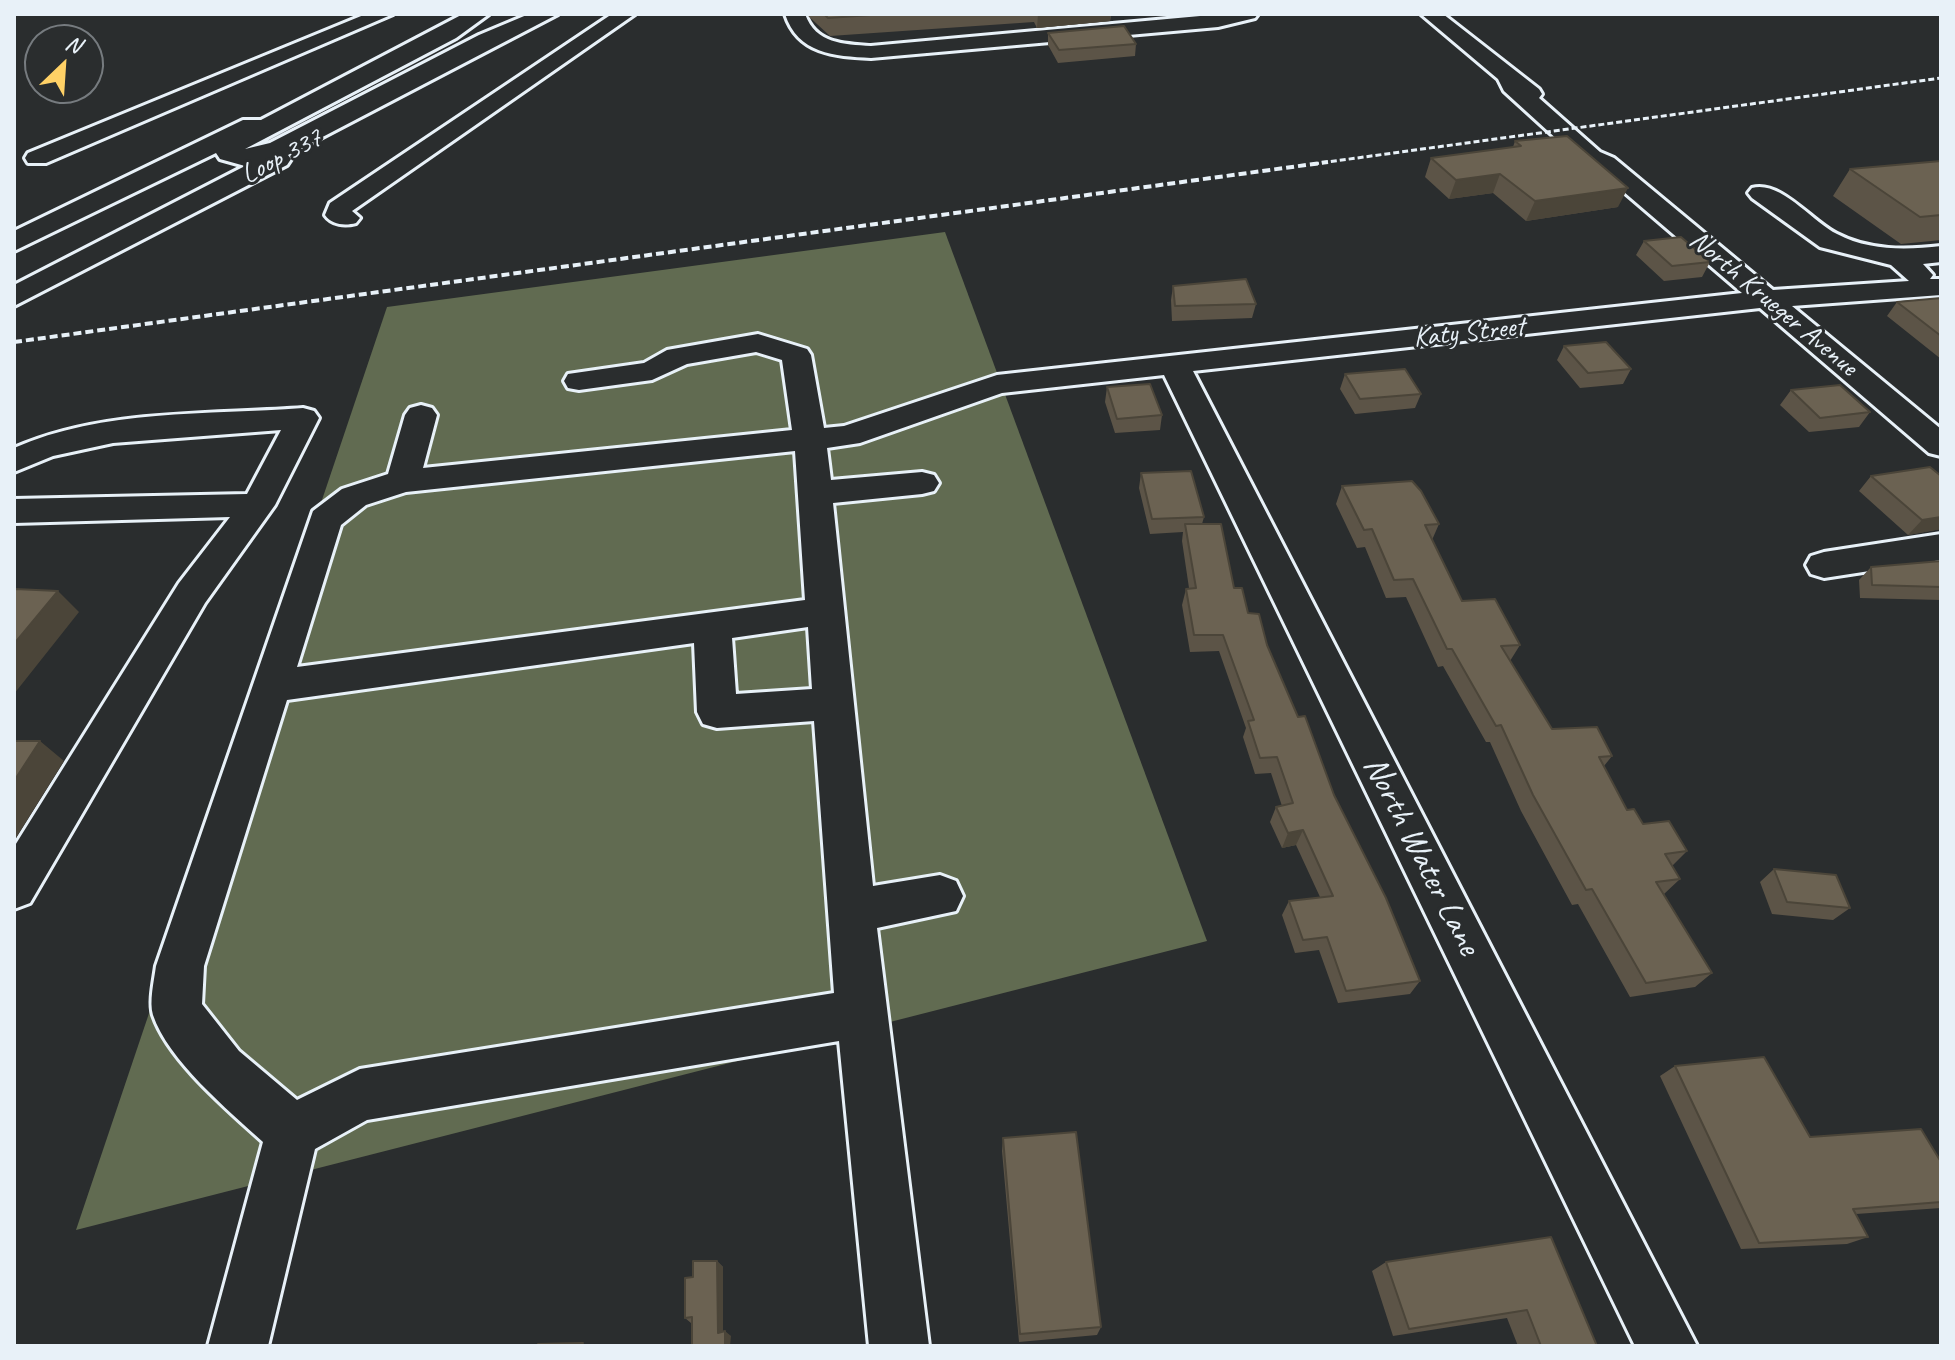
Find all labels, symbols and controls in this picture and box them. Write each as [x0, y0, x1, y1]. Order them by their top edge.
north arrow [24, 24, 104, 104]
text: N [61, 28, 85, 60]
street label: Loop 337 [236, 122, 328, 192]
street label: North Krueger Avenue [1682, 224, 1864, 384]
street label: Katy Street [1412, 310, 1526, 356]
street label: North Water Lane [1353, 750, 1489, 962]

